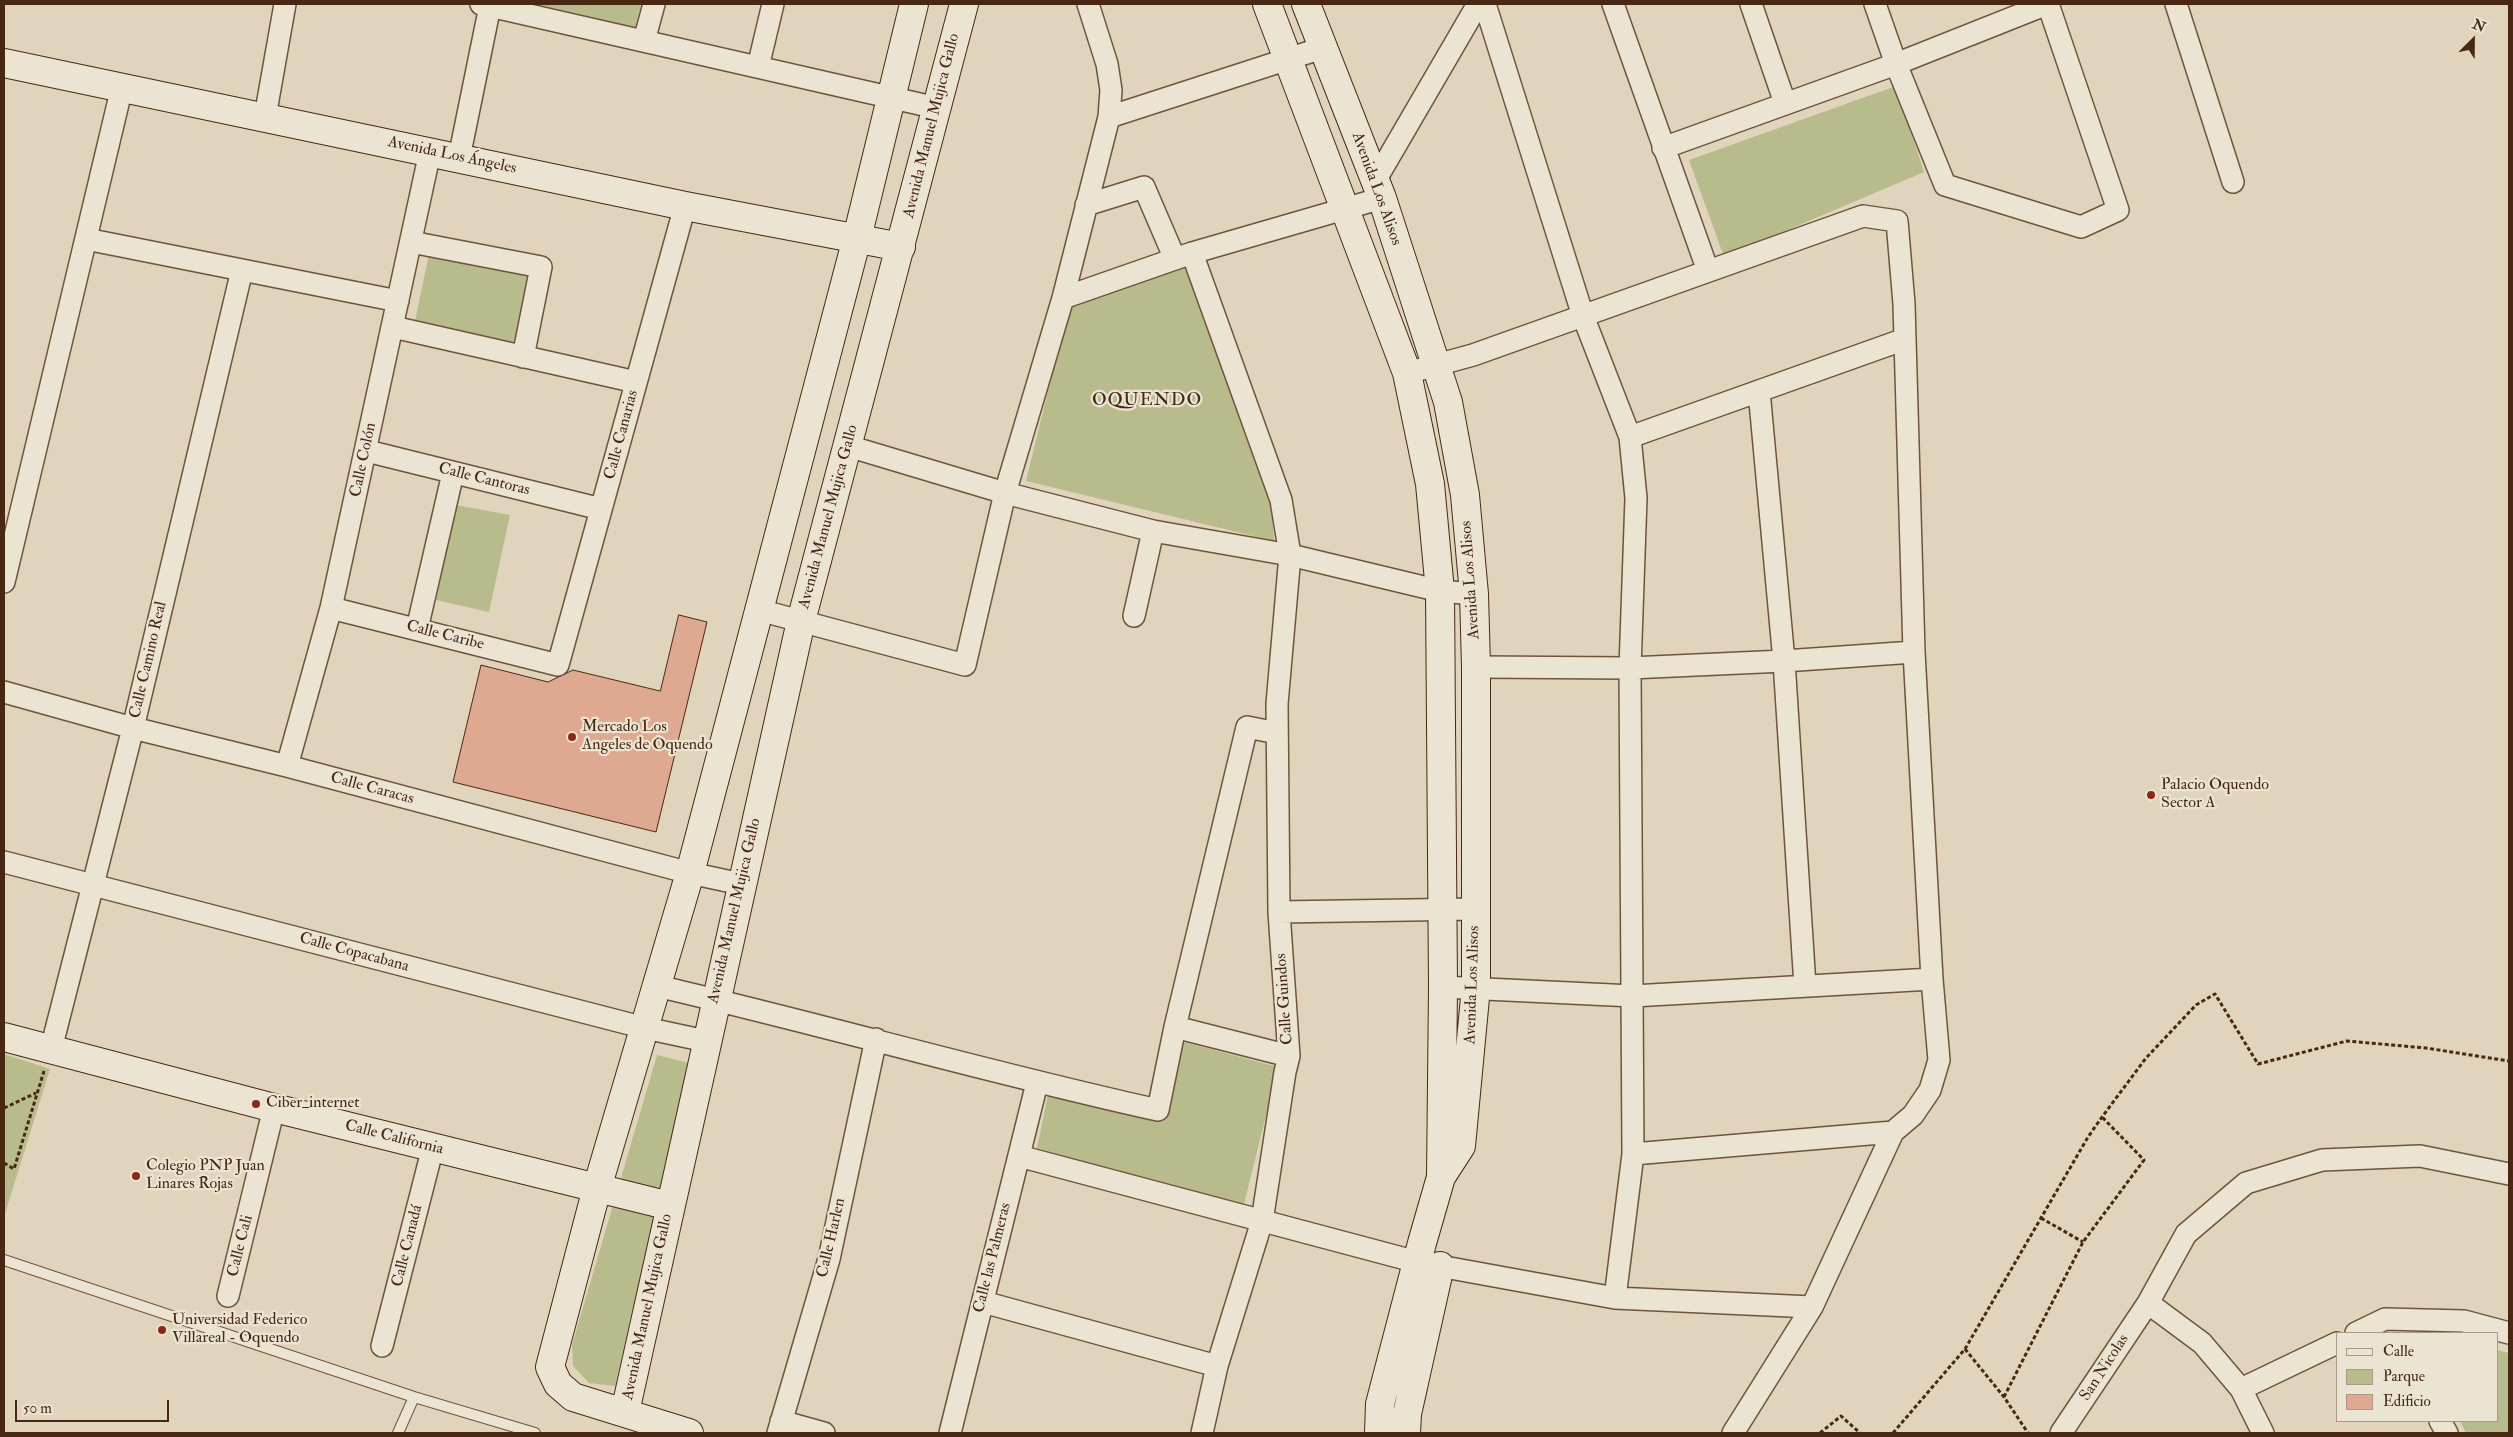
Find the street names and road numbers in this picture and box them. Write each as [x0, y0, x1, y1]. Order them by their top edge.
street label: Avenida Manuel Mujica Gallo [900, 32, 964, 220]
street label: Avenida Los Alisos [1347, 130, 1405, 248]
street label: Avenida Los Ángeles [386, 133, 518, 179]
street label: Calle Canarias [601, 388, 643, 482]
street label: Calle Colón [347, 421, 381, 499]
street label: Avenida Manuel Mujica Gallo [795, 423, 863, 611]
street label: Calle Cantoras [436, 459, 532, 501]
street label: Avenida Los Alisos [1457, 520, 1485, 640]
street label: Calle Camino Real [126, 600, 172, 720]
street label: Calle Caribe [404, 617, 486, 655]
street label: Calle Caracas [328, 769, 416, 809]
street label: Avenida Manuel Mujica Gallo [704, 816, 766, 1006]
street label: Avenida Los Alisos [1461, 925, 1485, 1045]
street label: Calle Copacabana [297, 929, 411, 977]
street label: Calle Guindos [1272, 953, 1298, 1045]
street label: Calle California [343, 1116, 445, 1160]
street label: Calle Harlen [814, 1196, 850, 1280]
street label: Calle las Palmeras [970, 1201, 1016, 1315]
street label: Calle Canadá [389, 1203, 427, 1289]
street label: Avenida Manuel Mujica Gallo [619, 1212, 677, 1402]
street label: Calle Cali [224, 1213, 258, 1279]
street label: San Nicolas [2076, 1331, 2134, 1405]

